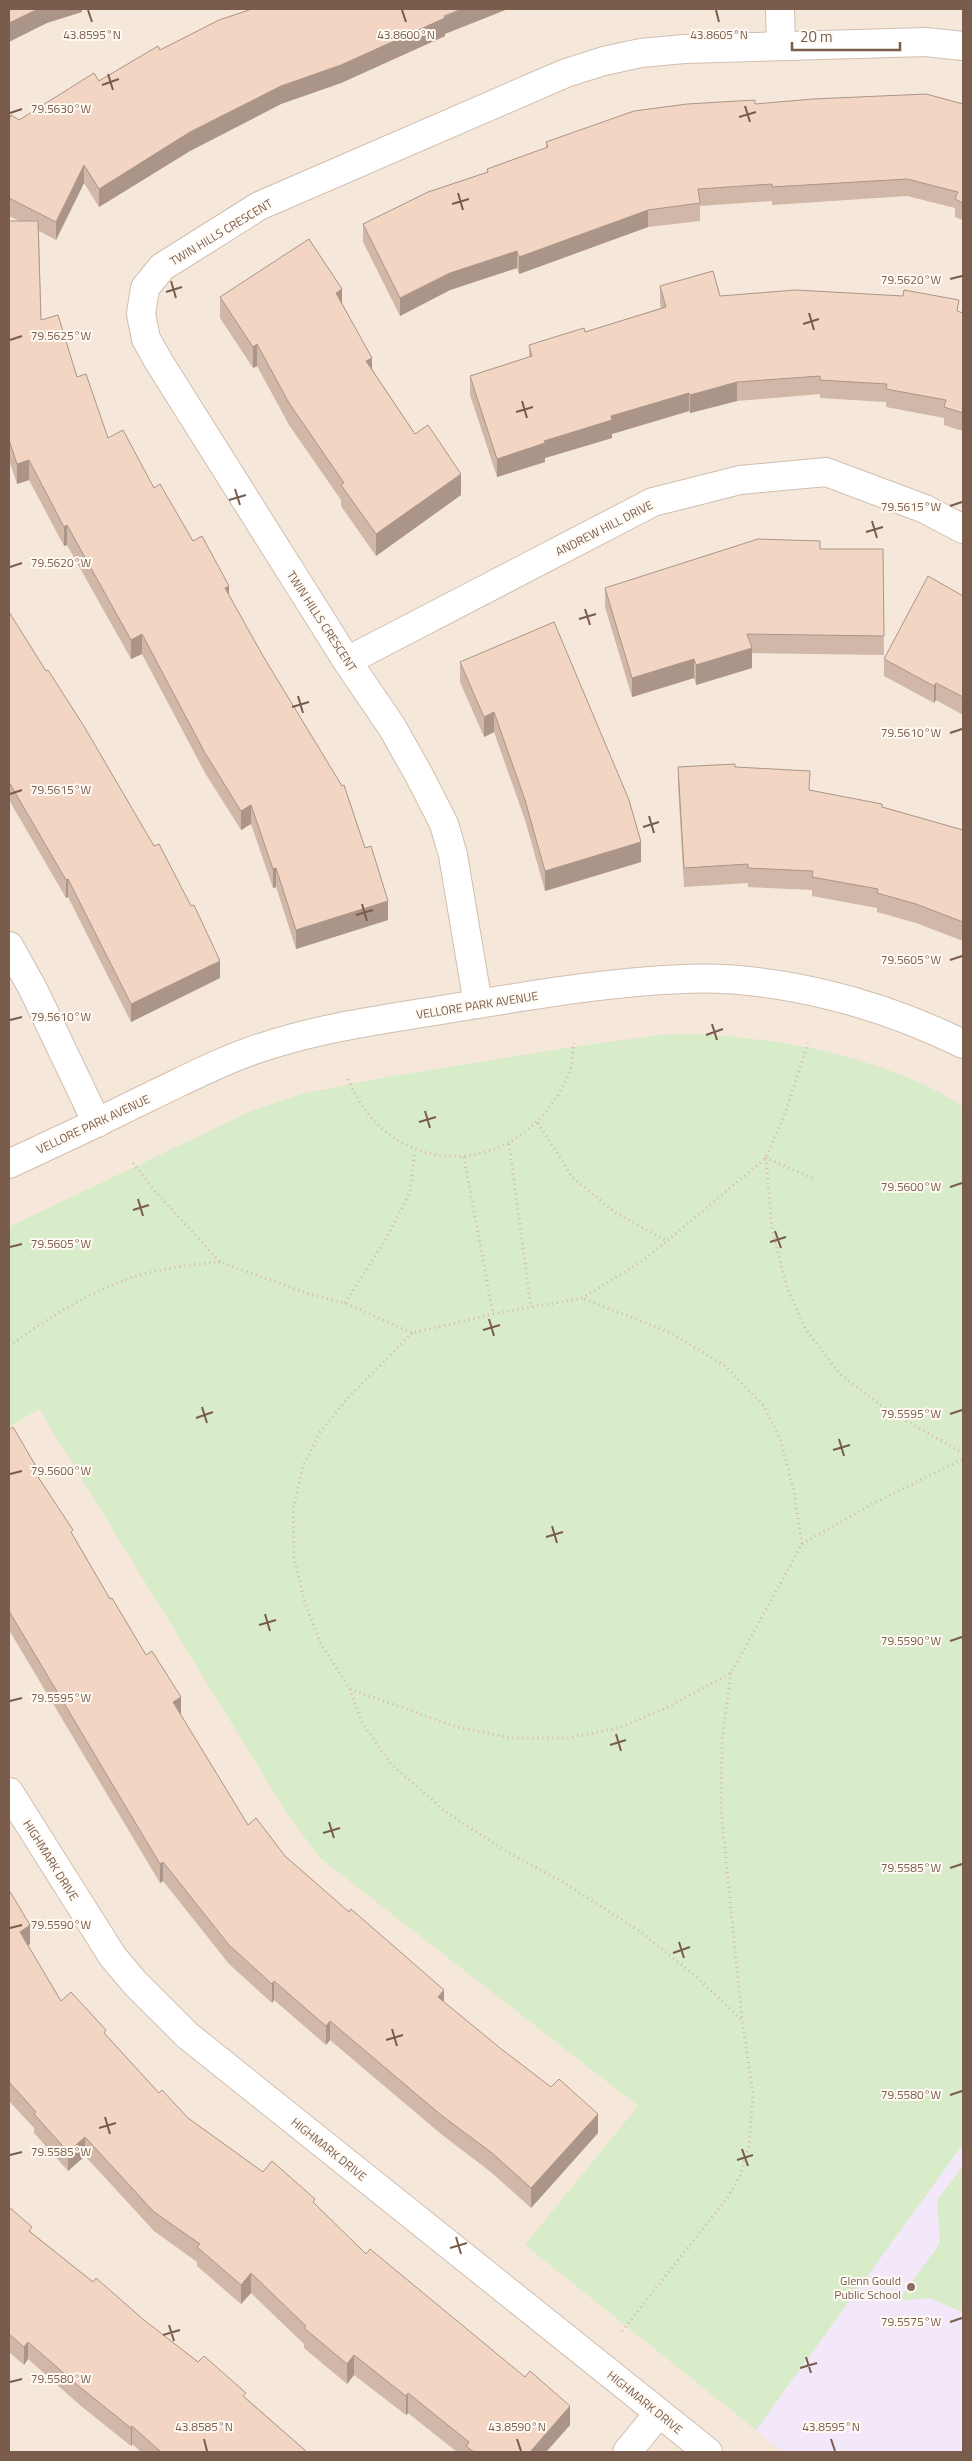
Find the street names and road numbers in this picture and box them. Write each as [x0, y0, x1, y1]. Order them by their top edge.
street label: TWIN HILLS CRESCENT [166, 193, 277, 270]
street label: ANDREW HILL DRIVE [552, 495, 656, 561]
street label: TWIN HILLS CRESCENT [282, 567, 362, 676]
street label: VELLORE PARK AVENUE [415, 986, 540, 1024]
street label: VELLORE PARK AVENUE [33, 1089, 153, 1159]
street label: HIGHMARK DRIVE [18, 1816, 84, 1904]
street label: HIGHMARK DRIVE [287, 2113, 371, 2186]
street label: HIGHMARK DRIVE [603, 2366, 687, 2439]

